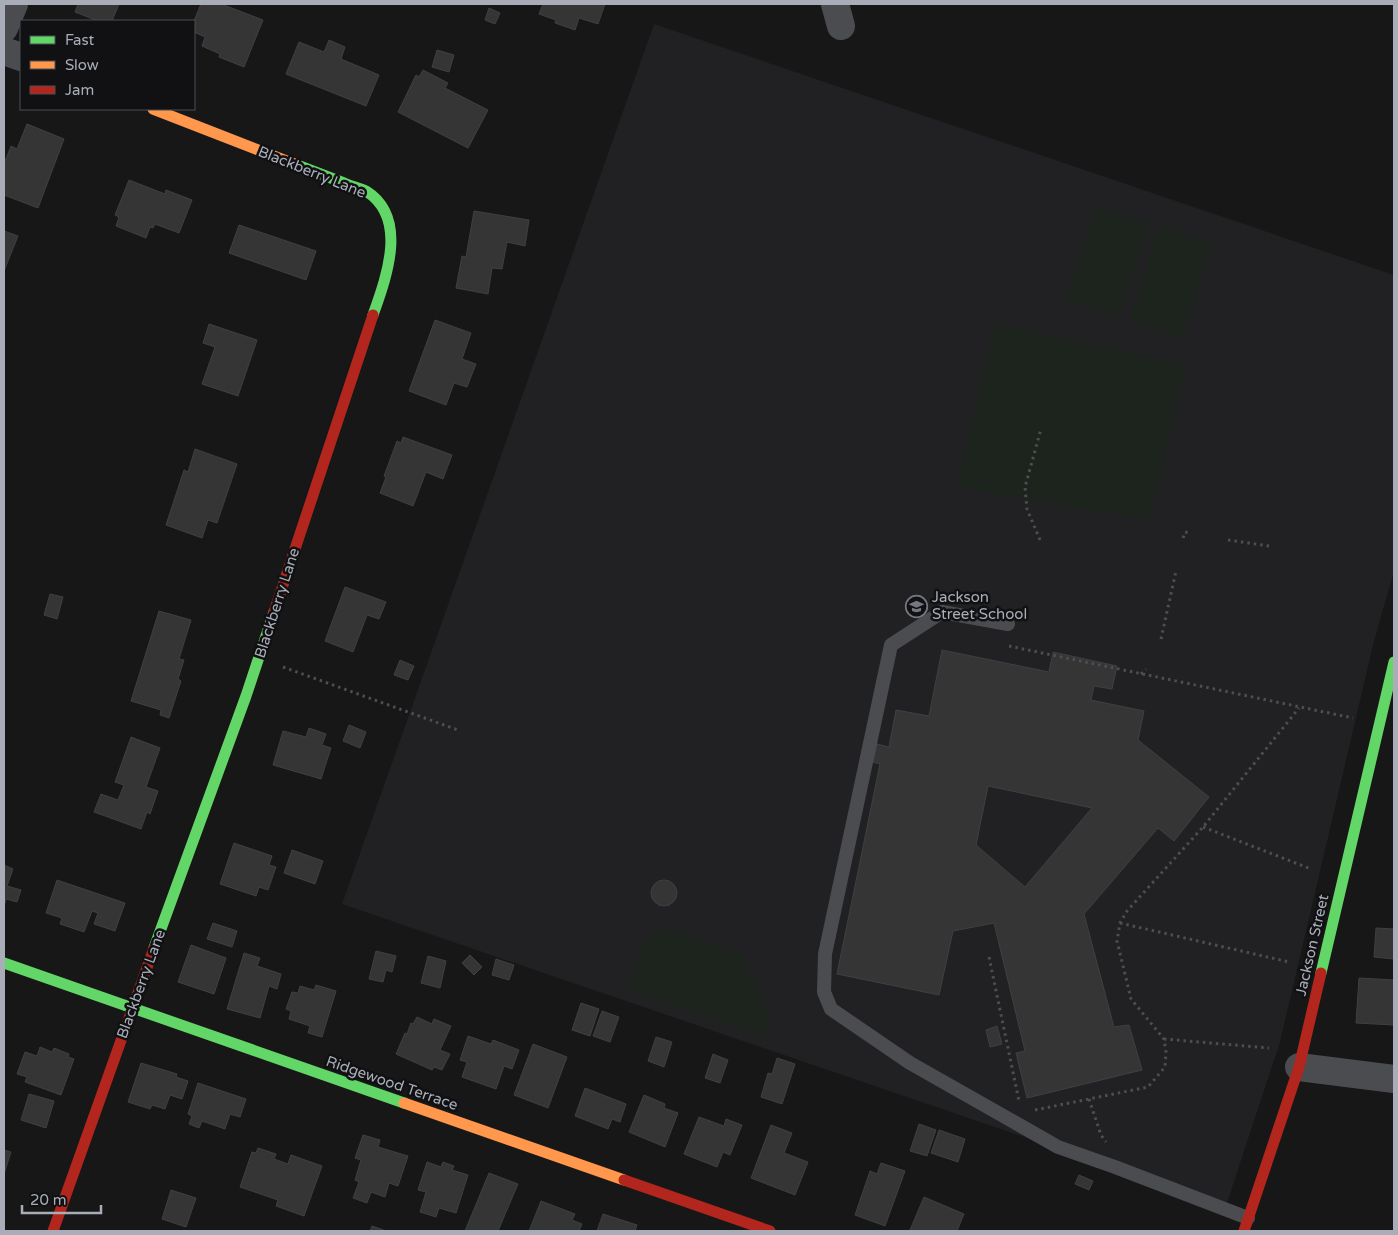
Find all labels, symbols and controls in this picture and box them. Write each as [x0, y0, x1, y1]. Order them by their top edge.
legend [20, 20, 195, 110]
text: Fast [65, 31, 95, 49]
text: Slow [65, 56, 99, 74]
text: Jam [65, 81, 94, 99]
street label: Blackberry Lane [255, 142, 369, 202]
street label: Blackberry Lane [251, 546, 303, 660]
place label: Jackson Street School [932, 588, 1027, 623]
school or university icon: Jackson Street School [904, 594, 928, 618]
street label: Jackson Street [1292, 892, 1332, 998]
street label: Blackberry Lane [113, 927, 169, 1041]
street label: Ridgewood Terrace [324, 1052, 460, 1114]
scale bar [22, 1182, 101, 1214]
text: 20 m [30, 1191, 67, 1209]

